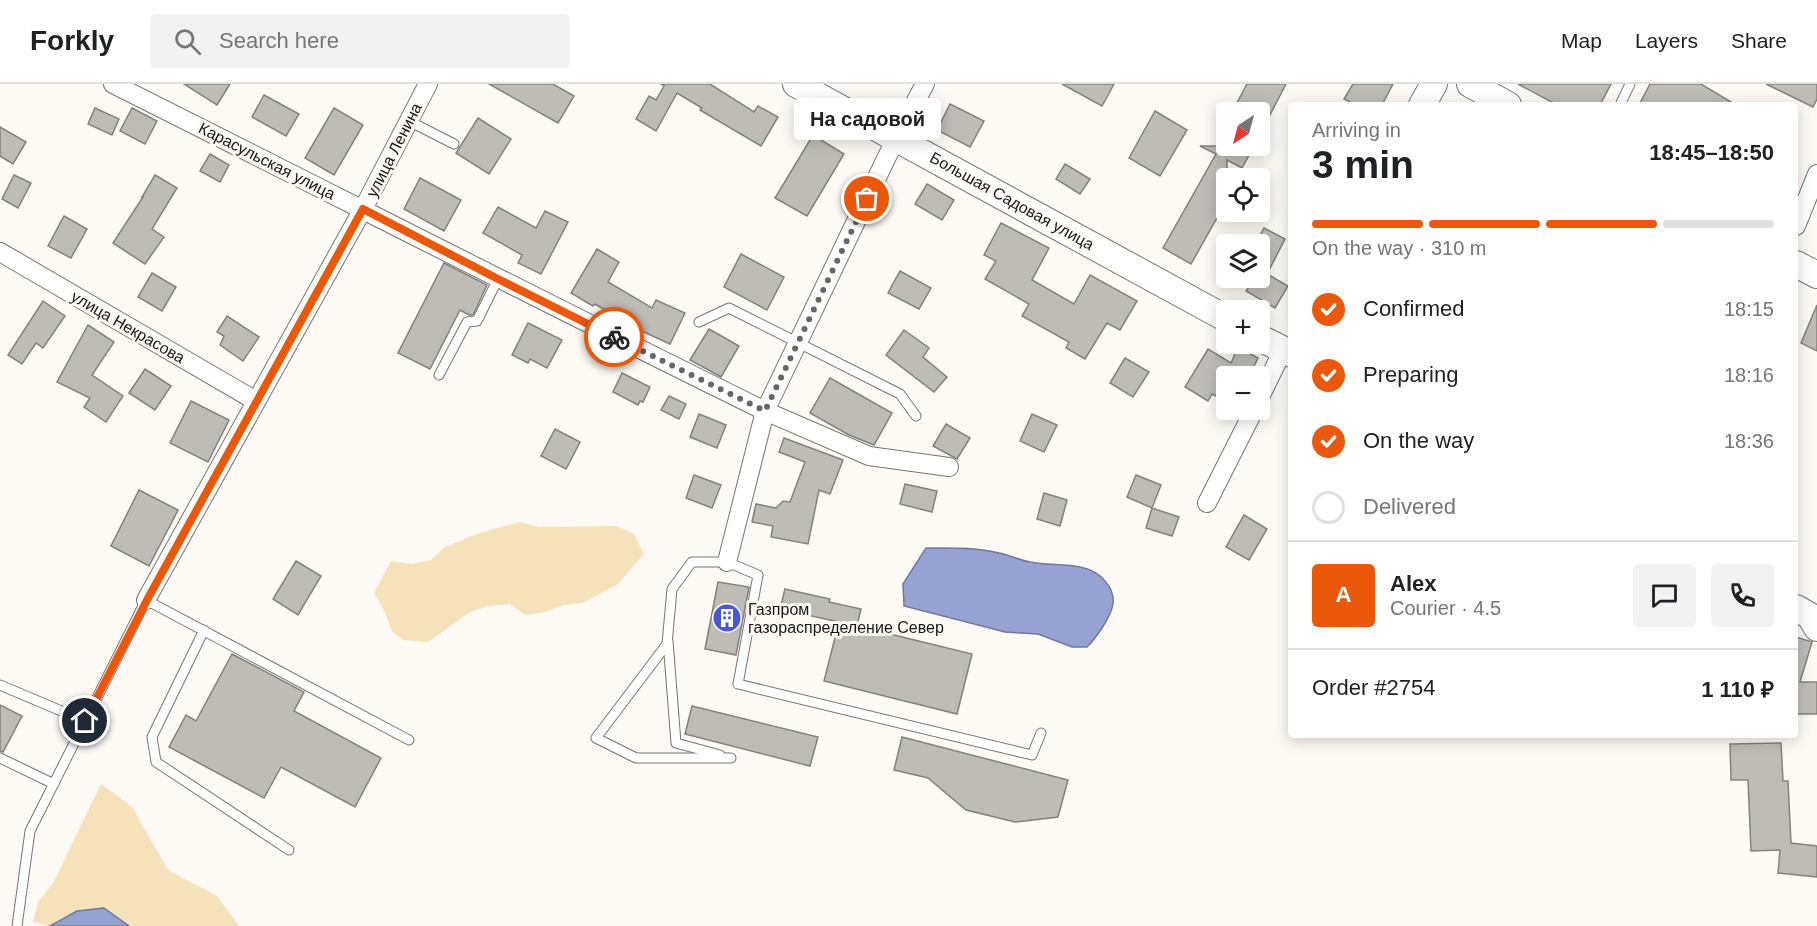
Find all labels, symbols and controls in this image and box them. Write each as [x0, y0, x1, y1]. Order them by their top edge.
search box [150, 14, 570, 68]
text: Forkly [30, 25, 114, 56]
icon: search [171, 25, 204, 58]
text: Search here [219, 28, 339, 53]
text: Map [1561, 29, 1602, 52]
text: Layers [1635, 29, 1698, 52]
text: Share [1731, 29, 1787, 52]
callout: На садовой [794, 97, 940, 139]
street label: улица Ленина [363, 100, 425, 200]
north arrow [1216, 102, 1270, 156]
map controls [1216, 102, 1270, 420]
text: На садовой [810, 108, 925, 130]
street label: Карасульская улица [196, 119, 338, 203]
text: Arriving in [1312, 119, 1401, 141]
text: 18:45–18:50 [1649, 140, 1774, 165]
text: 3 min [1312, 143, 1414, 186]
street label: Большая Садовая улица [927, 149, 1097, 253]
button: locate [1216, 168, 1270, 222]
pin [841, 173, 892, 224]
icon: bag [850, 182, 883, 215]
button: layers [1216, 234, 1270, 288]
text: On the way · 310 m [1312, 237, 1487, 259]
street label: улица Некрасова [68, 288, 188, 366]
icon: check [1312, 293, 1345, 326]
text: Confirmed [1363, 296, 1464, 321]
text: 18:15 [1724, 298, 1774, 320]
button: + [1216, 300, 1270, 354]
courier [584, 307, 644, 367]
icon: bike [598, 321, 631, 354]
icon: check [1312, 359, 1345, 392]
text: Preparing [1363, 362, 1458, 387]
text: 18:16 [1724, 364, 1774, 386]
button: − [1216, 366, 1270, 420]
icon: check [1312, 425, 1345, 458]
text: On the way [1363, 428, 1474, 453]
text: 18:36 [1724, 430, 1774, 452]
text: Delivered [1363, 494, 1456, 519]
button: chat [1633, 564, 1696, 627]
button: phone [1711, 564, 1774, 627]
text: Alex [1390, 571, 1436, 596]
text: A [1336, 582, 1351, 607]
text: Courier · 4.5 [1390, 597, 1501, 619]
place label: Газпром газораспределение Север [748, 601, 944, 636]
building icon: Газпром газораспределение Север [711, 602, 743, 634]
text: Order #2754 [1312, 675, 1436, 700]
text: 1 110 ₽ [1701, 677, 1774, 702]
pin [59, 695, 110, 746]
icon: home [68, 704, 101, 737]

